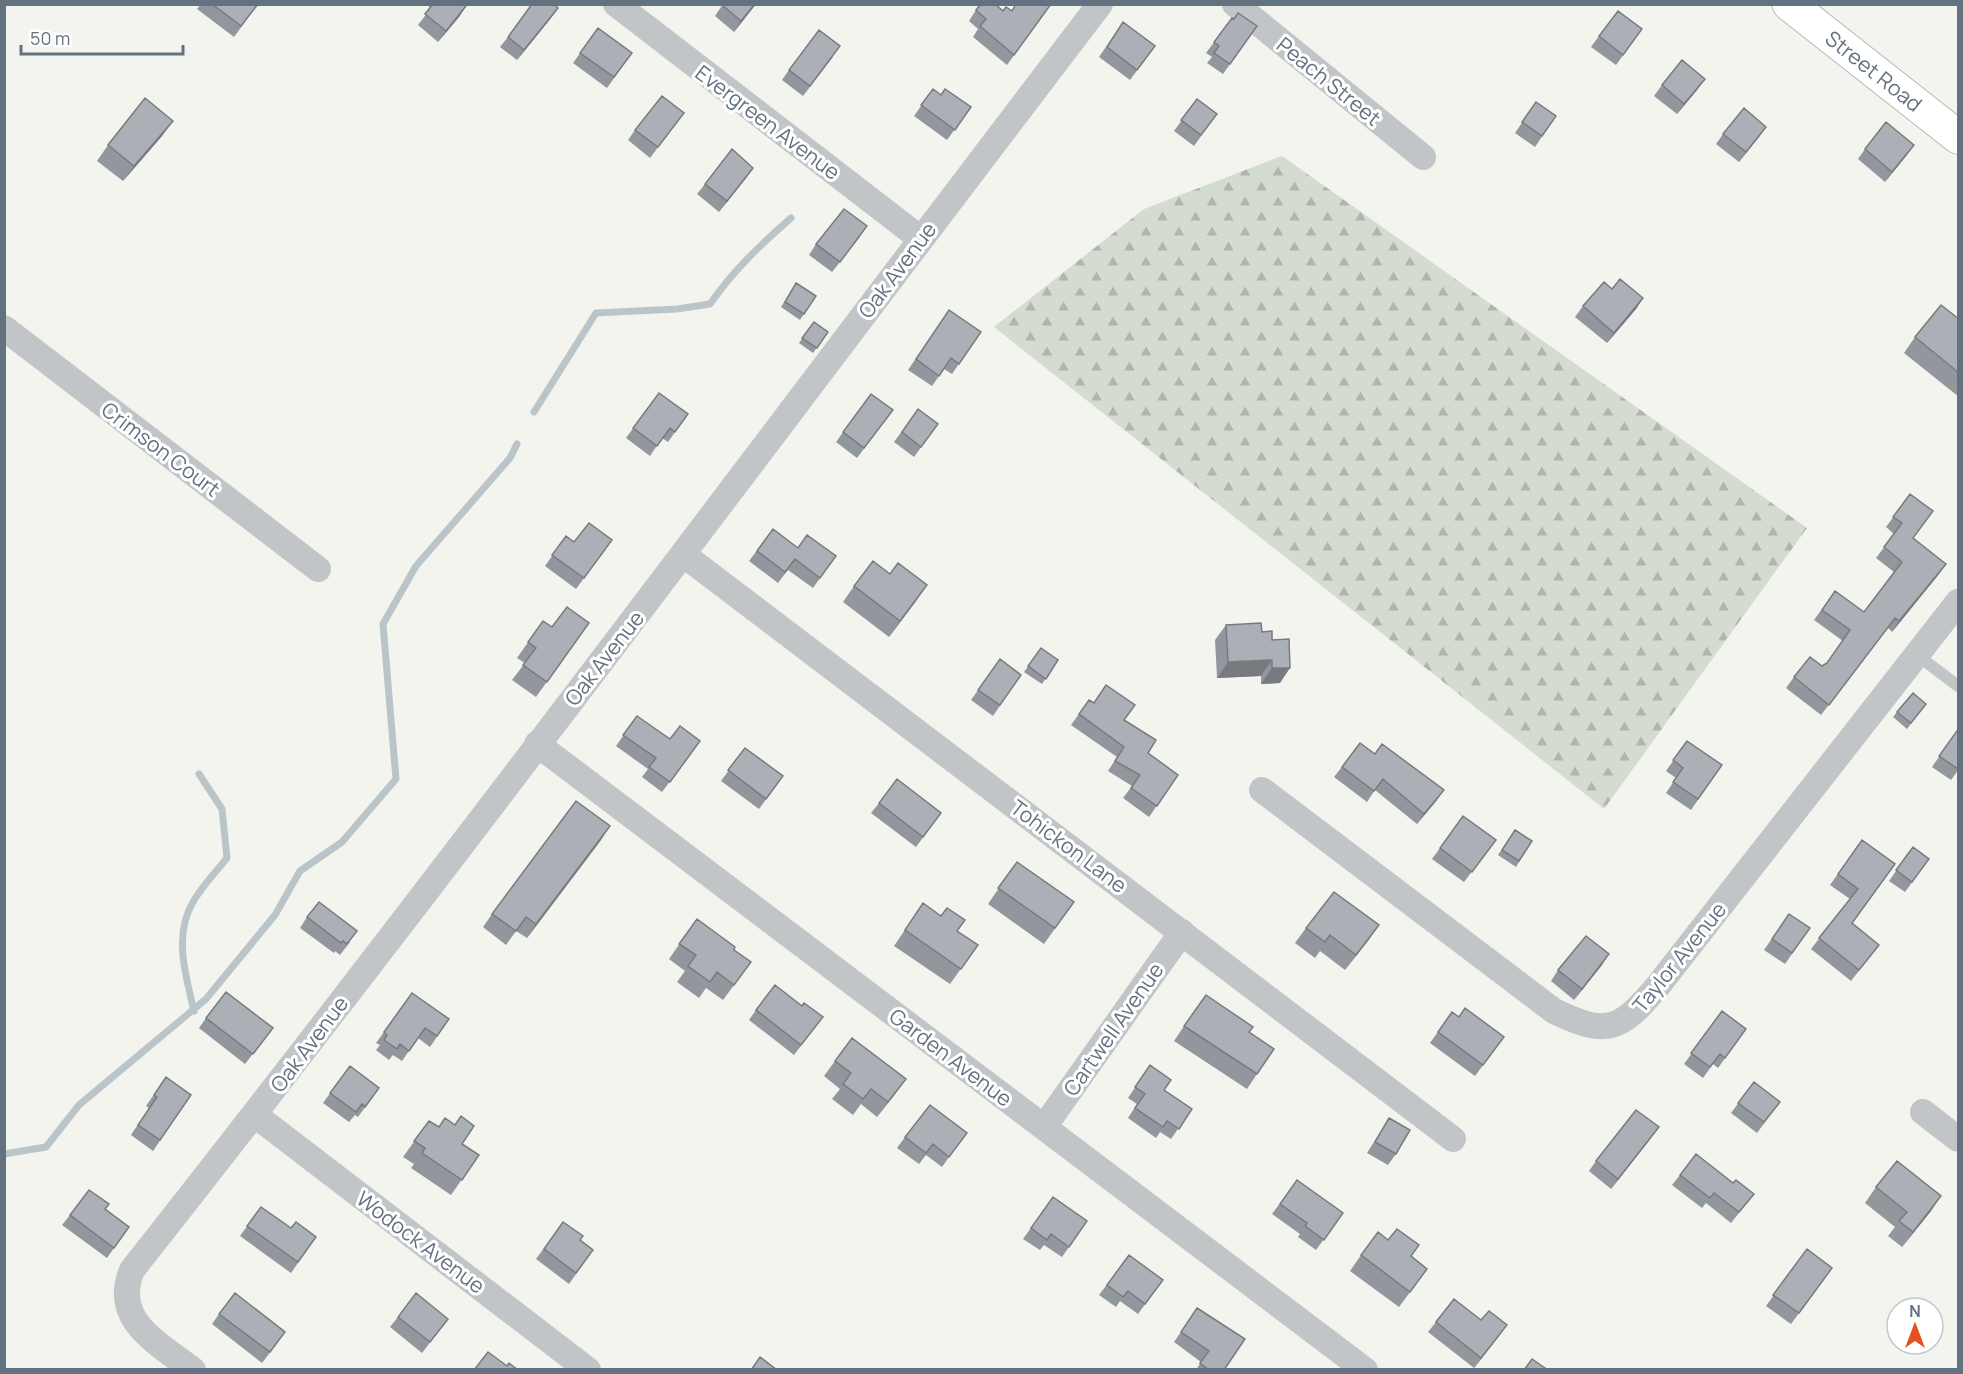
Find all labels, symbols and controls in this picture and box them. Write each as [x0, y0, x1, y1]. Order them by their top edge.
scale bar [21, 18, 183, 56]
street label: Street Road [1820, 24, 1928, 118]
text: 50 m [30, 26, 70, 50]
street label: Peach Street [1271, 30, 1387, 132]
street label: Evergreen Avenue [690, 58, 846, 186]
street label: Oak Avenue [852, 216, 942, 324]
street label: Crimson Court [96, 395, 226, 503]
street label: Oak Avenue [558, 605, 650, 711]
street label: Tohickon Lane [1005, 793, 1133, 899]
street label: Taylor Avenue [1626, 896, 1732, 1018]
street label: Cartwell Avenue [1057, 957, 1169, 1101]
street label: Oak Avenue [264, 990, 354, 1098]
street label: Garden Avenue [884, 1002, 1018, 1112]
street label: Wodock Avenue [351, 1185, 491, 1299]
north arrow [1885, 1296, 1945, 1356]
text: N [1909, 1300, 1921, 1322]

